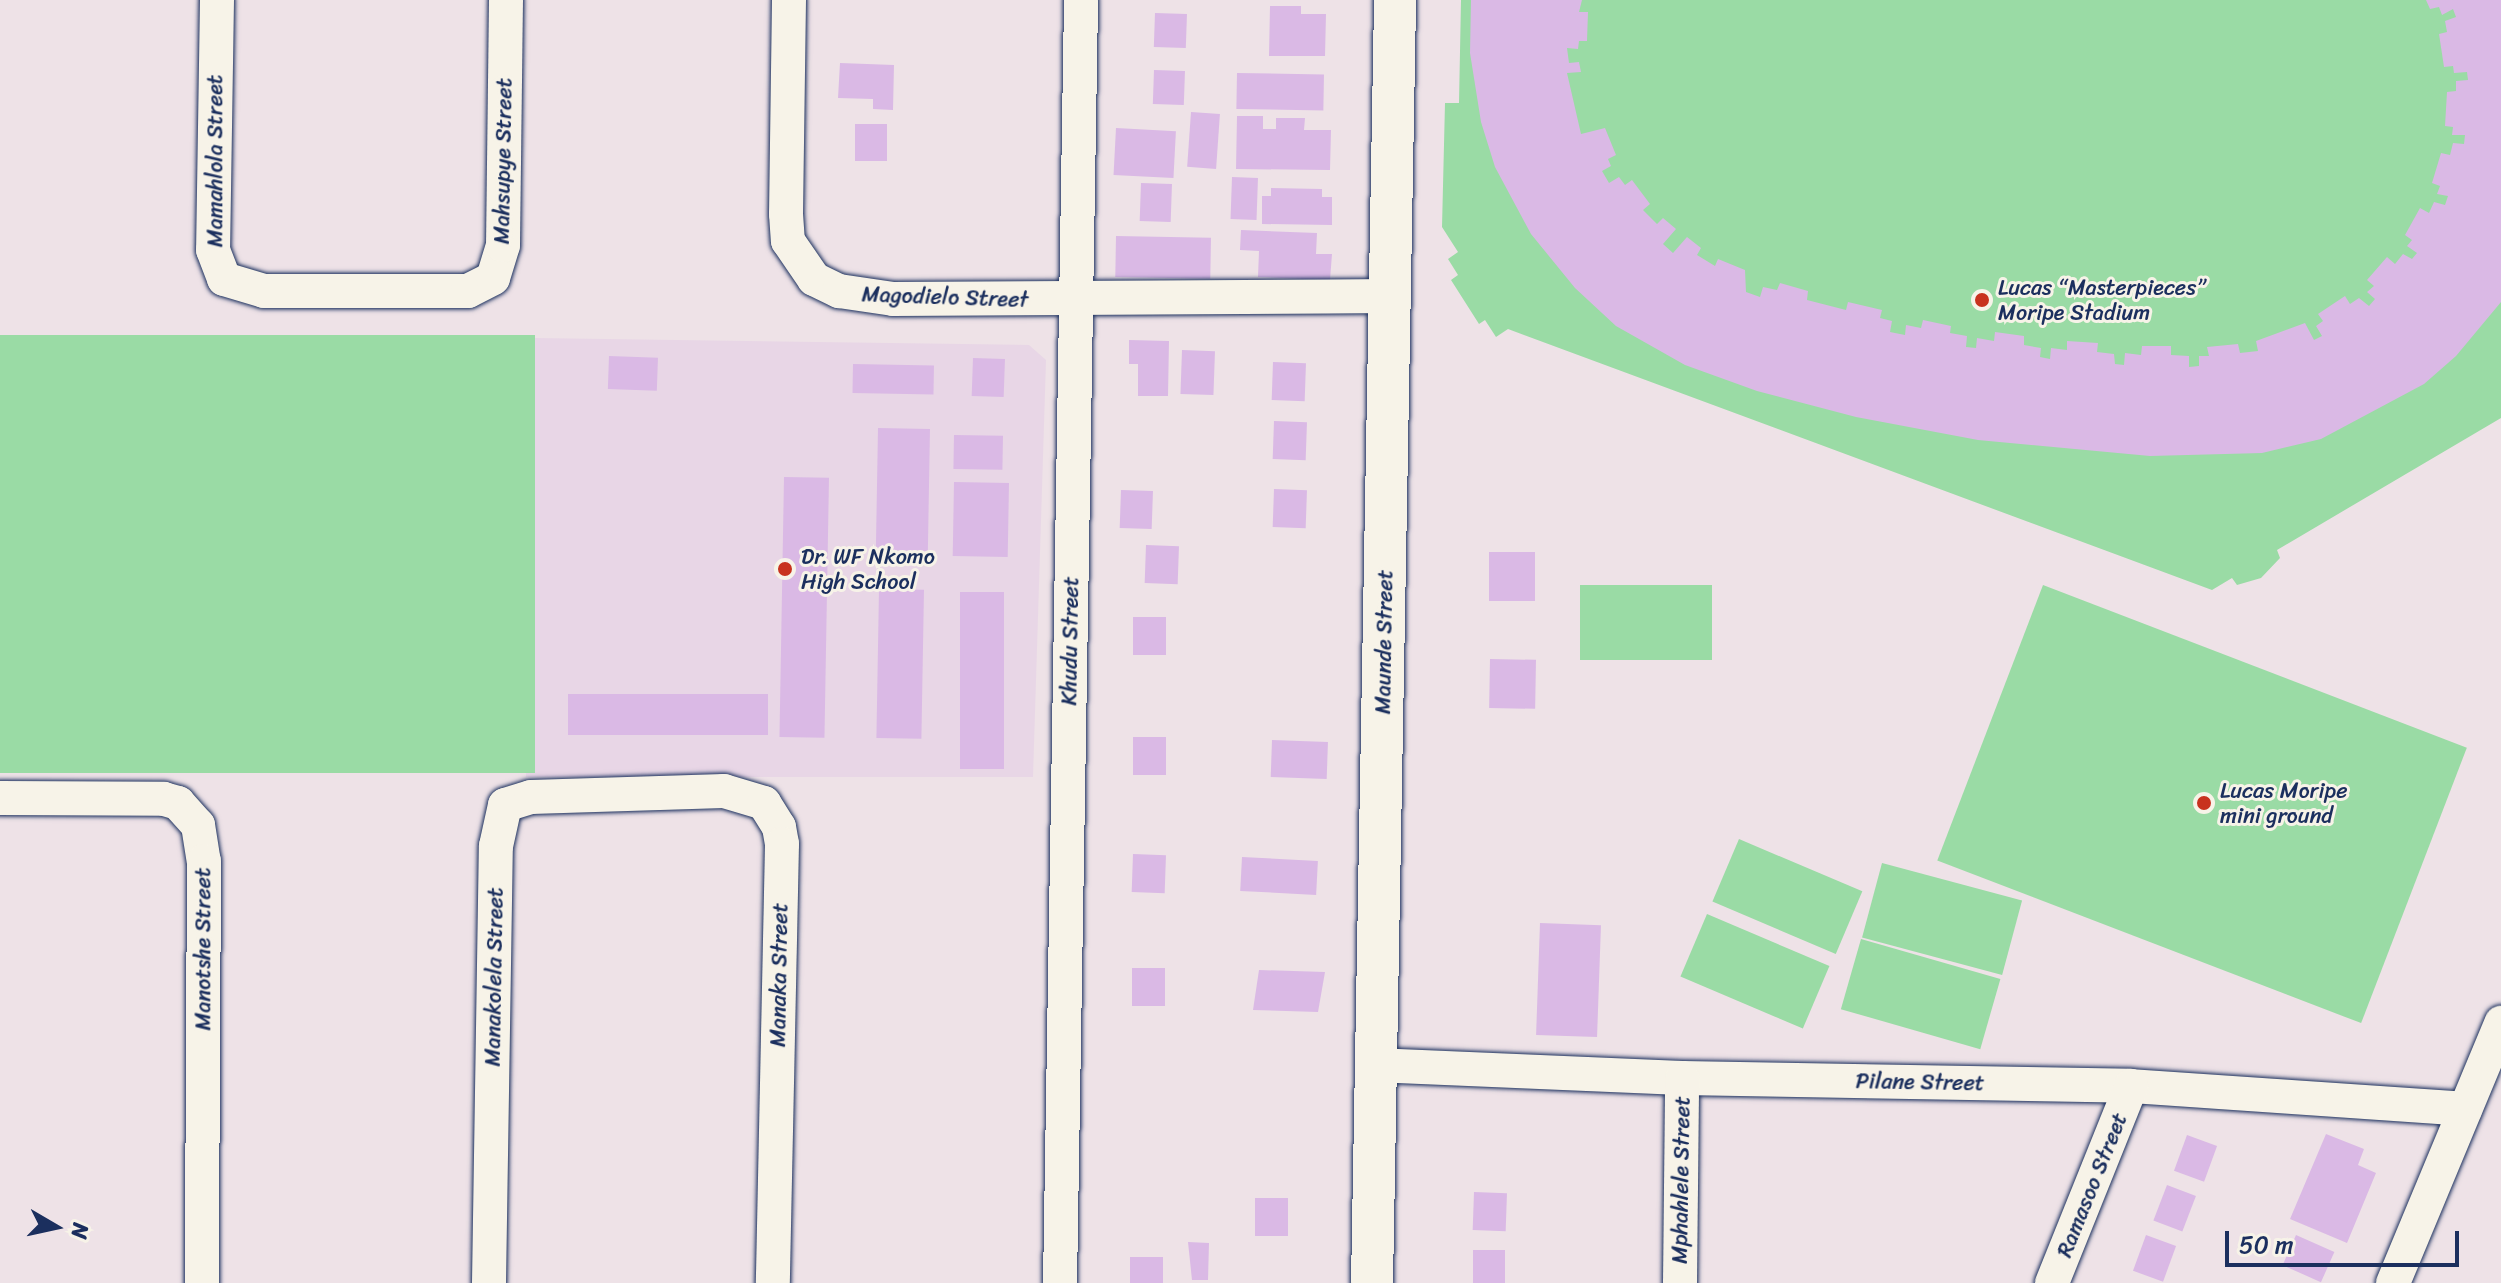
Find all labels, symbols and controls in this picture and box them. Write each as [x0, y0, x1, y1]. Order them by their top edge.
street label: Mamahlola Street [202, 75, 228, 247]
street label: Mahsupye Street [488, 78, 518, 244]
place label: Lucas “Masterpieces” Moripe Stadium [1998, 274, 2206, 326]
street label: Magodielo Street [861, 281, 1029, 313]
marker: Lucas “Masterpieces” Moripe Stadium [1973, 291, 1991, 309]
place label: Dr. WF Nkomo High School [801, 543, 935, 594]
marker: Dr. WF Nkomo High School [776, 560, 794, 578]
street label: Maunde Street [1370, 570, 1398, 714]
street label: Khudu Street [1056, 576, 1084, 706]
place label: Lucas Moripe mini ground [2220, 777, 2346, 828]
marker: Lucas Moripe mini ground [2195, 794, 2213, 812]
street label: Manotshe Street [190, 868, 216, 1030]
street label: Manakolela Street [479, 887, 509, 1067]
street label: Manaka Street [765, 903, 793, 1047]
street label: Pilane Street [1855, 1068, 1985, 1096]
street label: Mphahlele Street [1666, 1096, 1696, 1264]
street label: Ramasoo Street [2051, 1109, 2133, 1261]
north arrow [16, 1187, 96, 1267]
scale bar [2229, 1215, 2463, 1265]
text: N [60, 1220, 101, 1241]
text: 50 m [2239, 1224, 2294, 1266]

